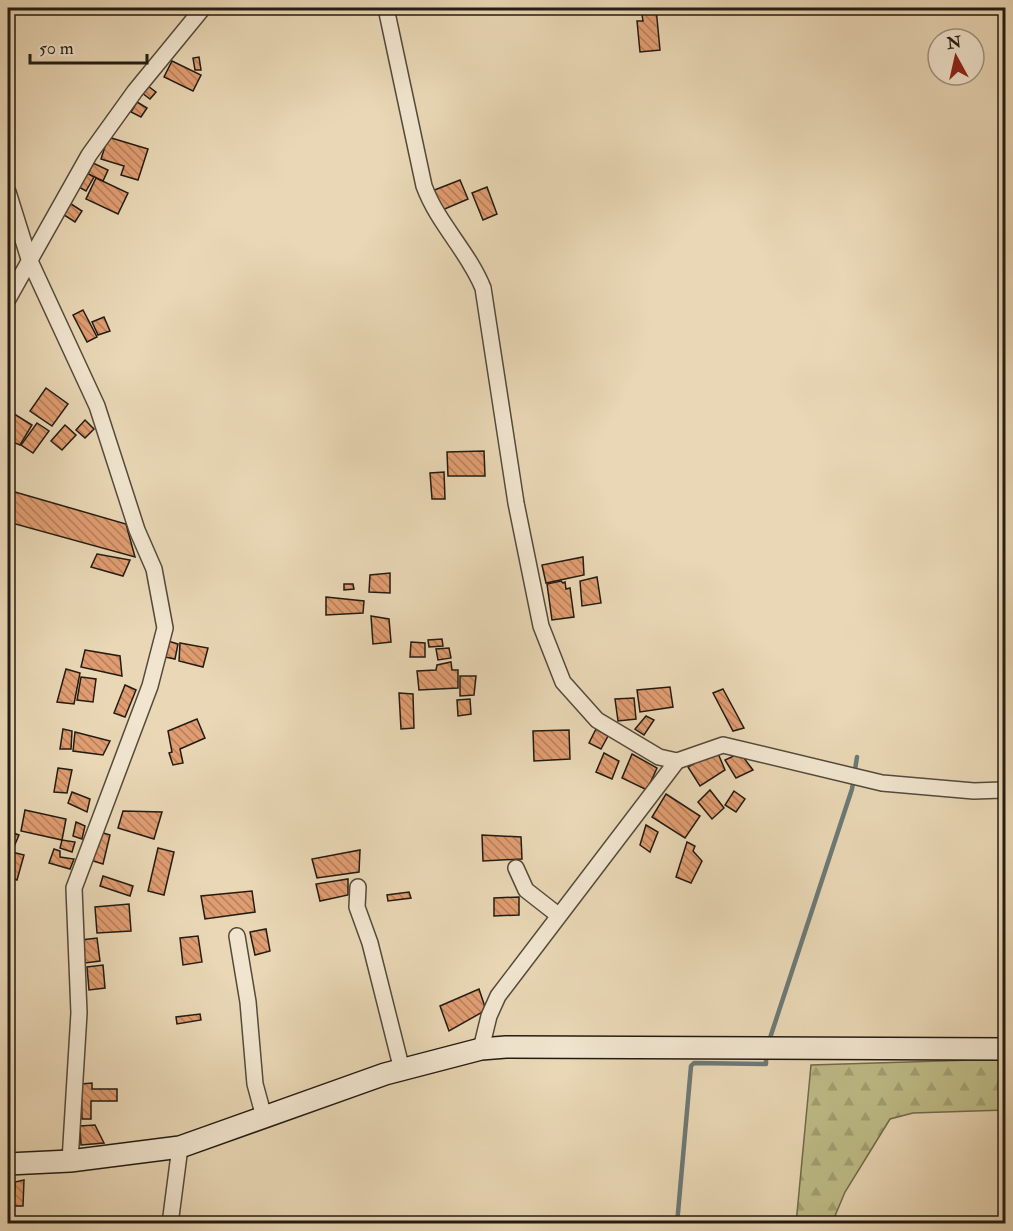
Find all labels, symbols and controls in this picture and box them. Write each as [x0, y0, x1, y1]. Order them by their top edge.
scale bar [30, 27, 147, 65]
north arrow [926, 27, 986, 87]
text: N [945, 32, 963, 54]
text: 50 m [39, 37, 74, 60]

